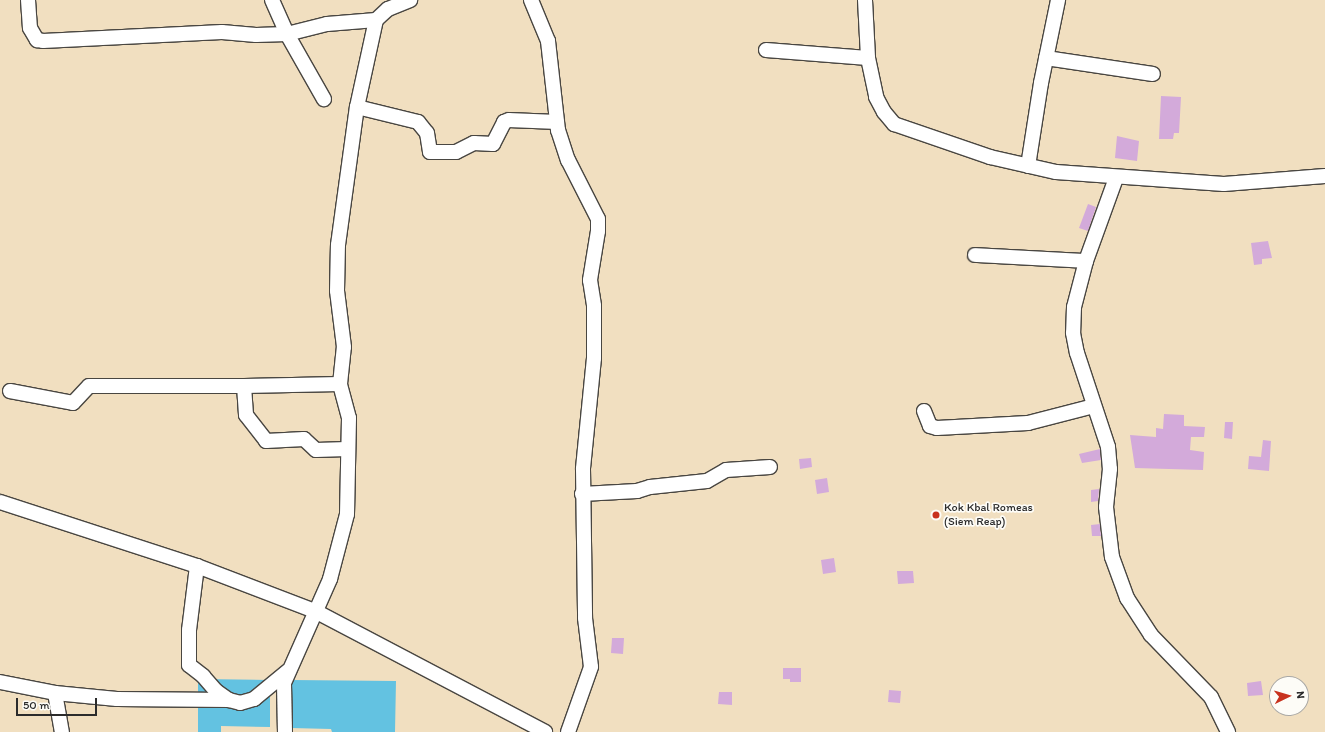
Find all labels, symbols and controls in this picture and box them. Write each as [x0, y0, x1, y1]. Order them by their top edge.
place label: Kok Kbal Romeas (Siem Reap) [944, 501, 1034, 529]
marker: Kok Kbal Romeas (Siem Reap) [931, 510, 941, 520]
north arrow [1269, 676, 1309, 716]
scale bar [18, 690, 99, 716]
text: N [1294, 691, 1307, 699]
text: 50 m [23, 698, 49, 712]

